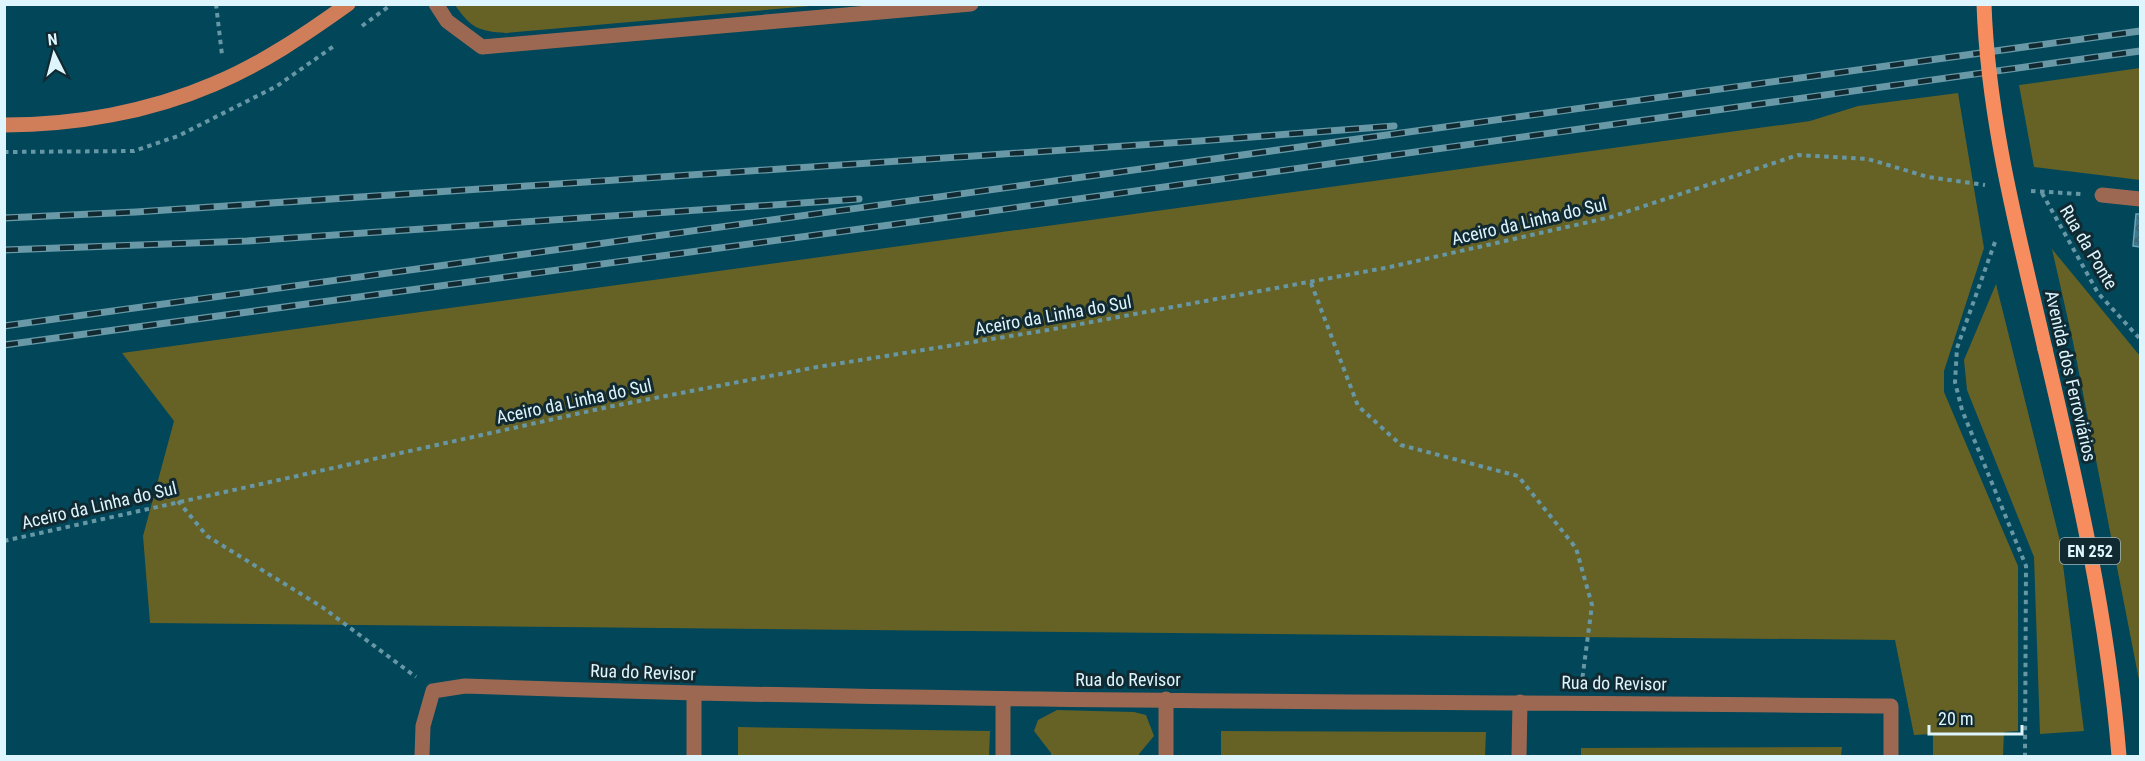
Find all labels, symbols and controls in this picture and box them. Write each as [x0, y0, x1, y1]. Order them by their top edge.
north arrow [24, 24, 84, 84]
text: N [47, 30, 58, 50]
street label: Aceiro da Linha do Sul [1449, 193, 1609, 249]
street label: Rua da Ponte [2056, 201, 2122, 293]
street label: Avenida dos Ferroviários [2041, 289, 2101, 463]
street label: Aceiro da Linha do Sul [973, 291, 1133, 339]
street label: Aceiro da Linha do Sul [494, 374, 654, 428]
street label: Aceiro da Linha do Sul [19, 477, 179, 533]
road number: EN 252 [2060, 538, 2120, 564]
street label: Rua do Revisor [590, 660, 697, 684]
street label: Rua do Revisor [1075, 669, 1181, 690]
street label: Rua do Revisor [1561, 672, 1667, 694]
scale bar [1929, 698, 2022, 736]
text: 20 m [1938, 708, 1973, 729]

